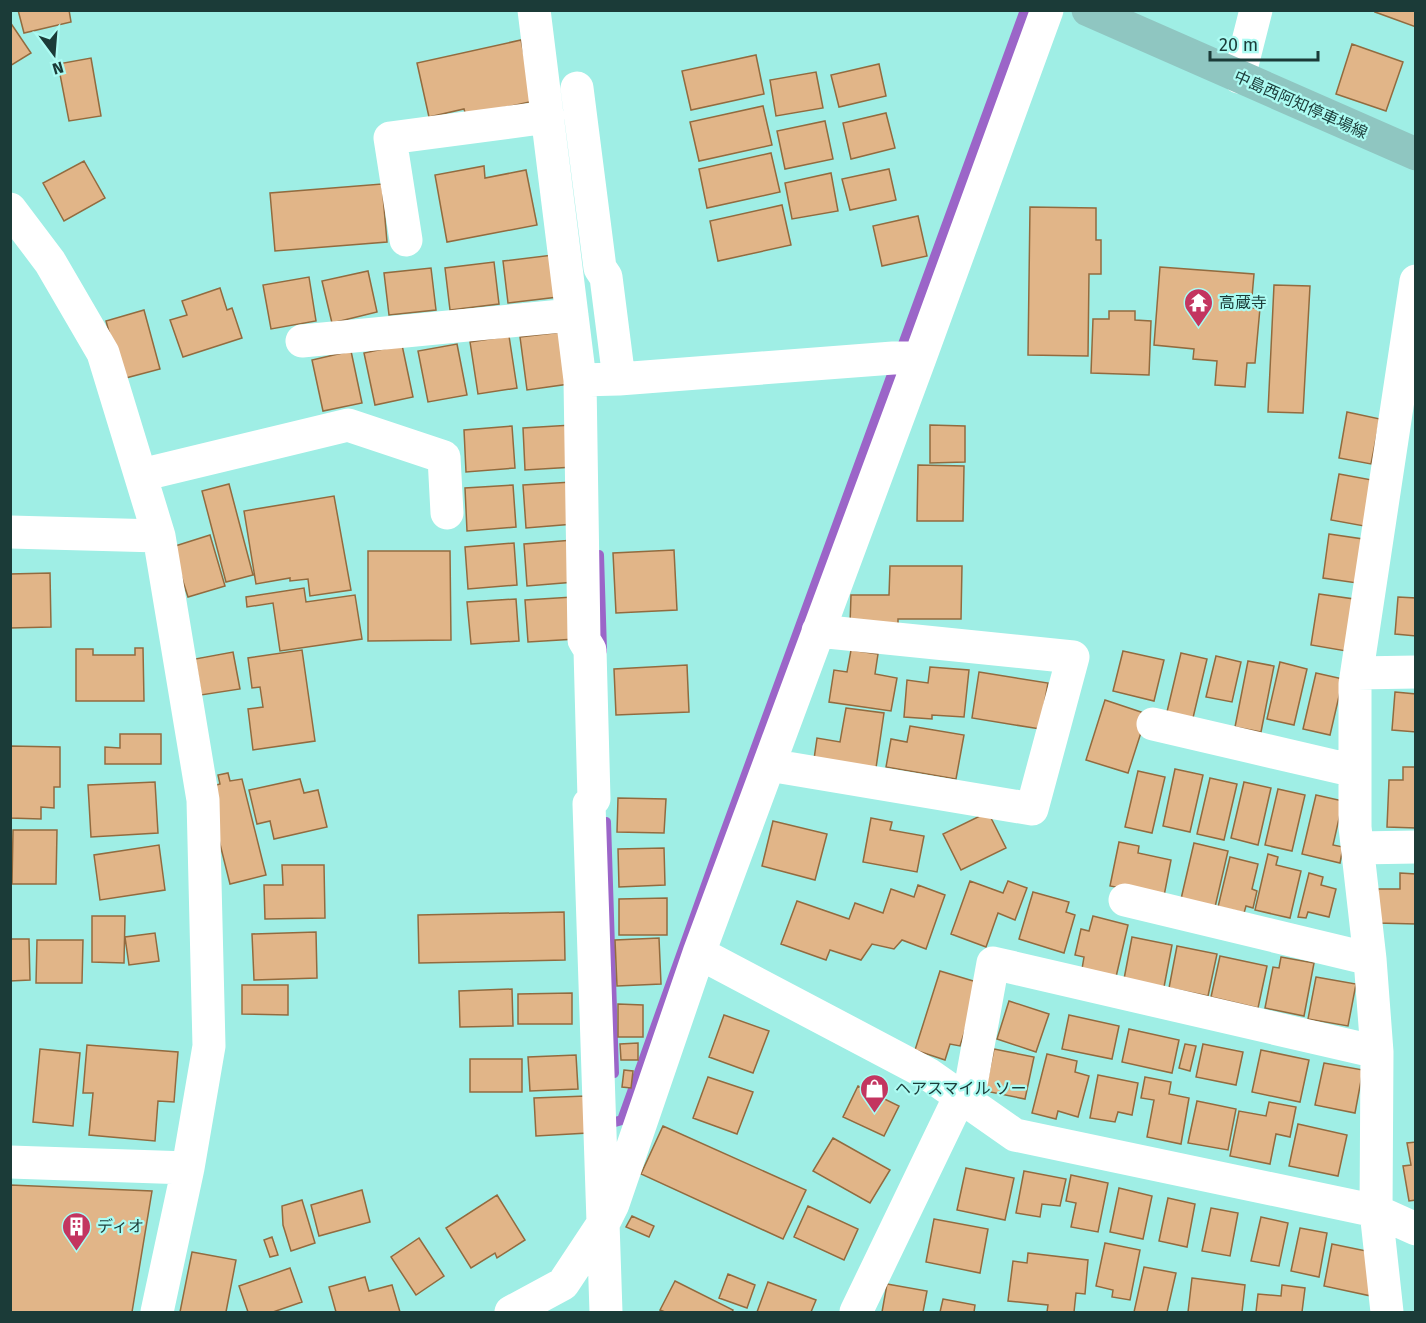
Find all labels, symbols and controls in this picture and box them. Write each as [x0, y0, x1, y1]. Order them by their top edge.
north arrow [24, 24, 84, 84]
scale bar [1210, 24, 1318, 62]
text: 20 m [1219, 34, 1258, 56]
text: N [50, 57, 66, 79]
street label: 中島西阿知停車場線 [1231, 66, 1370, 142]
temple icon: 高蔵寺 [1182, 286, 1214, 328]
place label: 高蔵寺 [1219, 293, 1267, 312]
shop icon: ヘアスマイル ソー [858, 1072, 890, 1114]
place label: ヘアスマイル ソー [895, 1079, 1027, 1098]
building icon: ディオ [60, 1210, 92, 1252]
place label: ディオ [97, 1217, 144, 1236]

